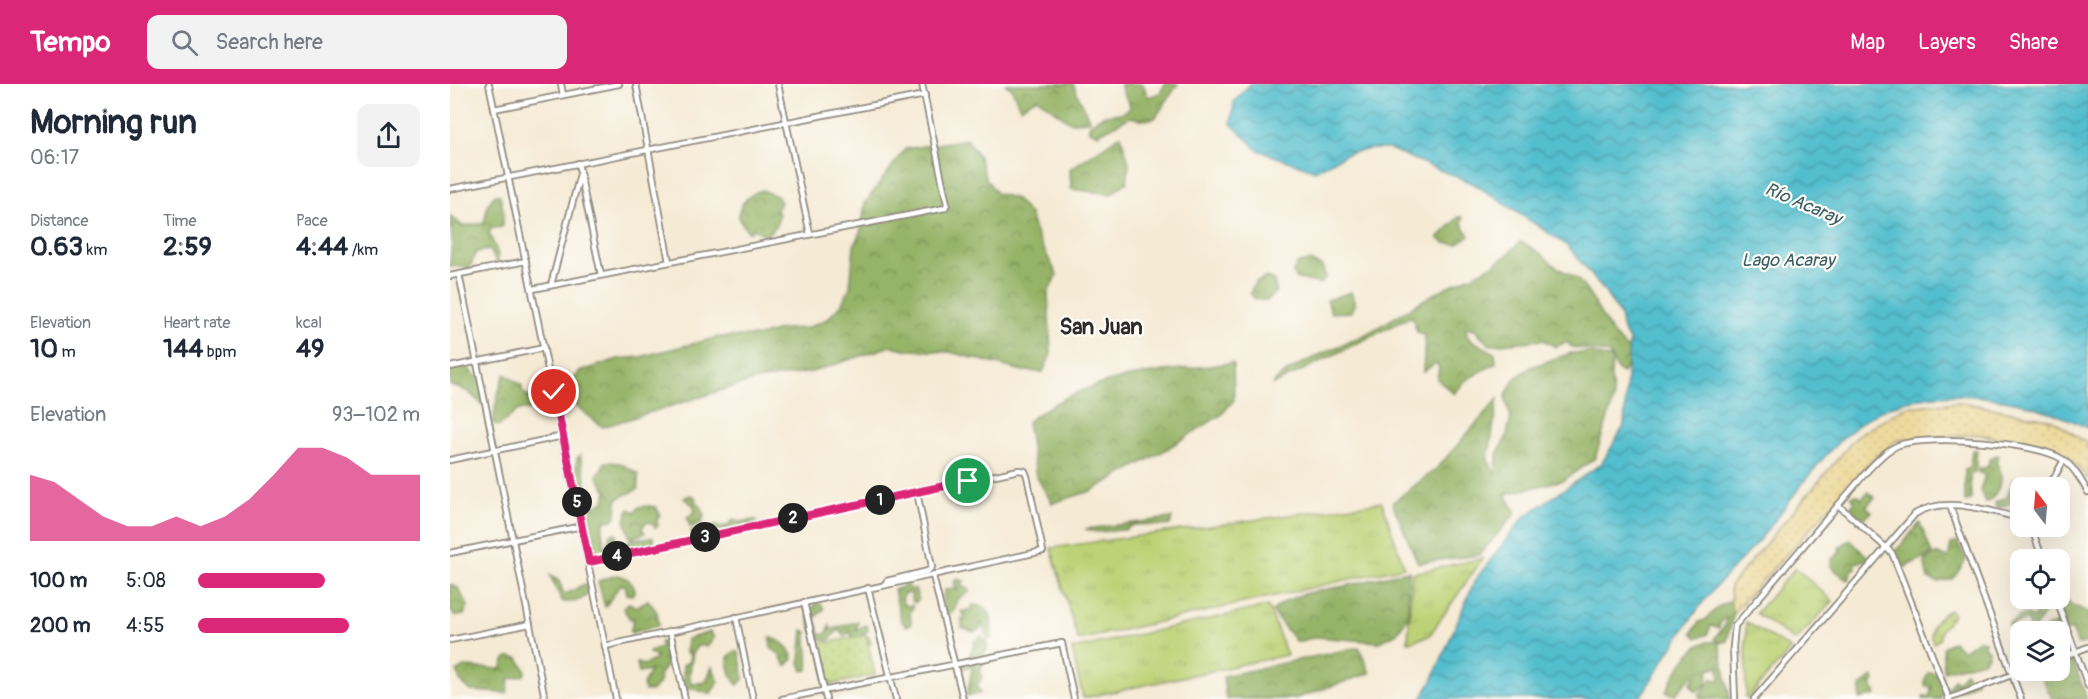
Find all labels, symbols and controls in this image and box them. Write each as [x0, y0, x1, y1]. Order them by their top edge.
search box [147, 15, 567, 69]
text: Tempo [30, 25, 111, 60]
icon: search [168, 26, 201, 59]
text: Search here [216, 28, 323, 56]
text: Map [1850, 29, 1885, 56]
text: Layers [1918, 29, 1976, 56]
text: Share [2009, 29, 2058, 56]
text: Morning run [30, 102, 197, 143]
button: share [357, 104, 420, 167]
text: 06:17 [30, 145, 79, 170]
water label: Río Acaray [1761, 178, 1847, 231]
text: Distance [30, 211, 89, 231]
text: Time [163, 211, 196, 231]
text: Pace [296, 211, 328, 231]
text: 0.63 [30, 231, 83, 263]
text: 2:59 [163, 231, 212, 263]
text: 4:44 [296, 231, 348, 263]
text: km [83, 240, 107, 260]
text: /km [348, 240, 378, 260]
water label: Lago Acaray [1742, 249, 1837, 272]
text: Elevation [30, 313, 91, 333]
text: Heart rate [163, 313, 230, 333]
text: kcal [296, 313, 322, 333]
district label: San Juan [1059, 313, 1143, 341]
text: 10 [30, 333, 58, 365]
text: 144 [163, 333, 203, 365]
text: 49 [296, 333, 324, 365]
text: m [58, 342, 76, 362]
text: bpm [203, 342, 236, 362]
pin [528, 366, 579, 417]
icon: check [537, 375, 570, 408]
text: Elevation [30, 402, 106, 427]
text: 93–102 m [332, 402, 420, 427]
pin [942, 455, 993, 506]
icon: arrive [951, 464, 984, 497]
north arrow [2010, 477, 2070, 537]
map controls [2010, 477, 2070, 681]
pin: 1 [865, 485, 895, 515]
pin: 5 [562, 487, 592, 517]
text: 1 [877, 490, 883, 510]
text: 5 [573, 492, 581, 512]
pin: 2 [778, 503, 808, 533]
text: 2 [789, 508, 797, 528]
pin: 3 [690, 522, 720, 552]
text: 3 [701, 527, 709, 547]
pin: 4 [602, 541, 632, 571]
text: 4 [612, 546, 622, 566]
button: locate [2010, 549, 2070, 609]
text: 100 m [30, 568, 87, 593]
text: 5:08 [126, 568, 166, 593]
text: 200 m [30, 613, 91, 638]
text: 4:55 [126, 613, 165, 638]
button: layers [2010, 621, 2070, 681]

